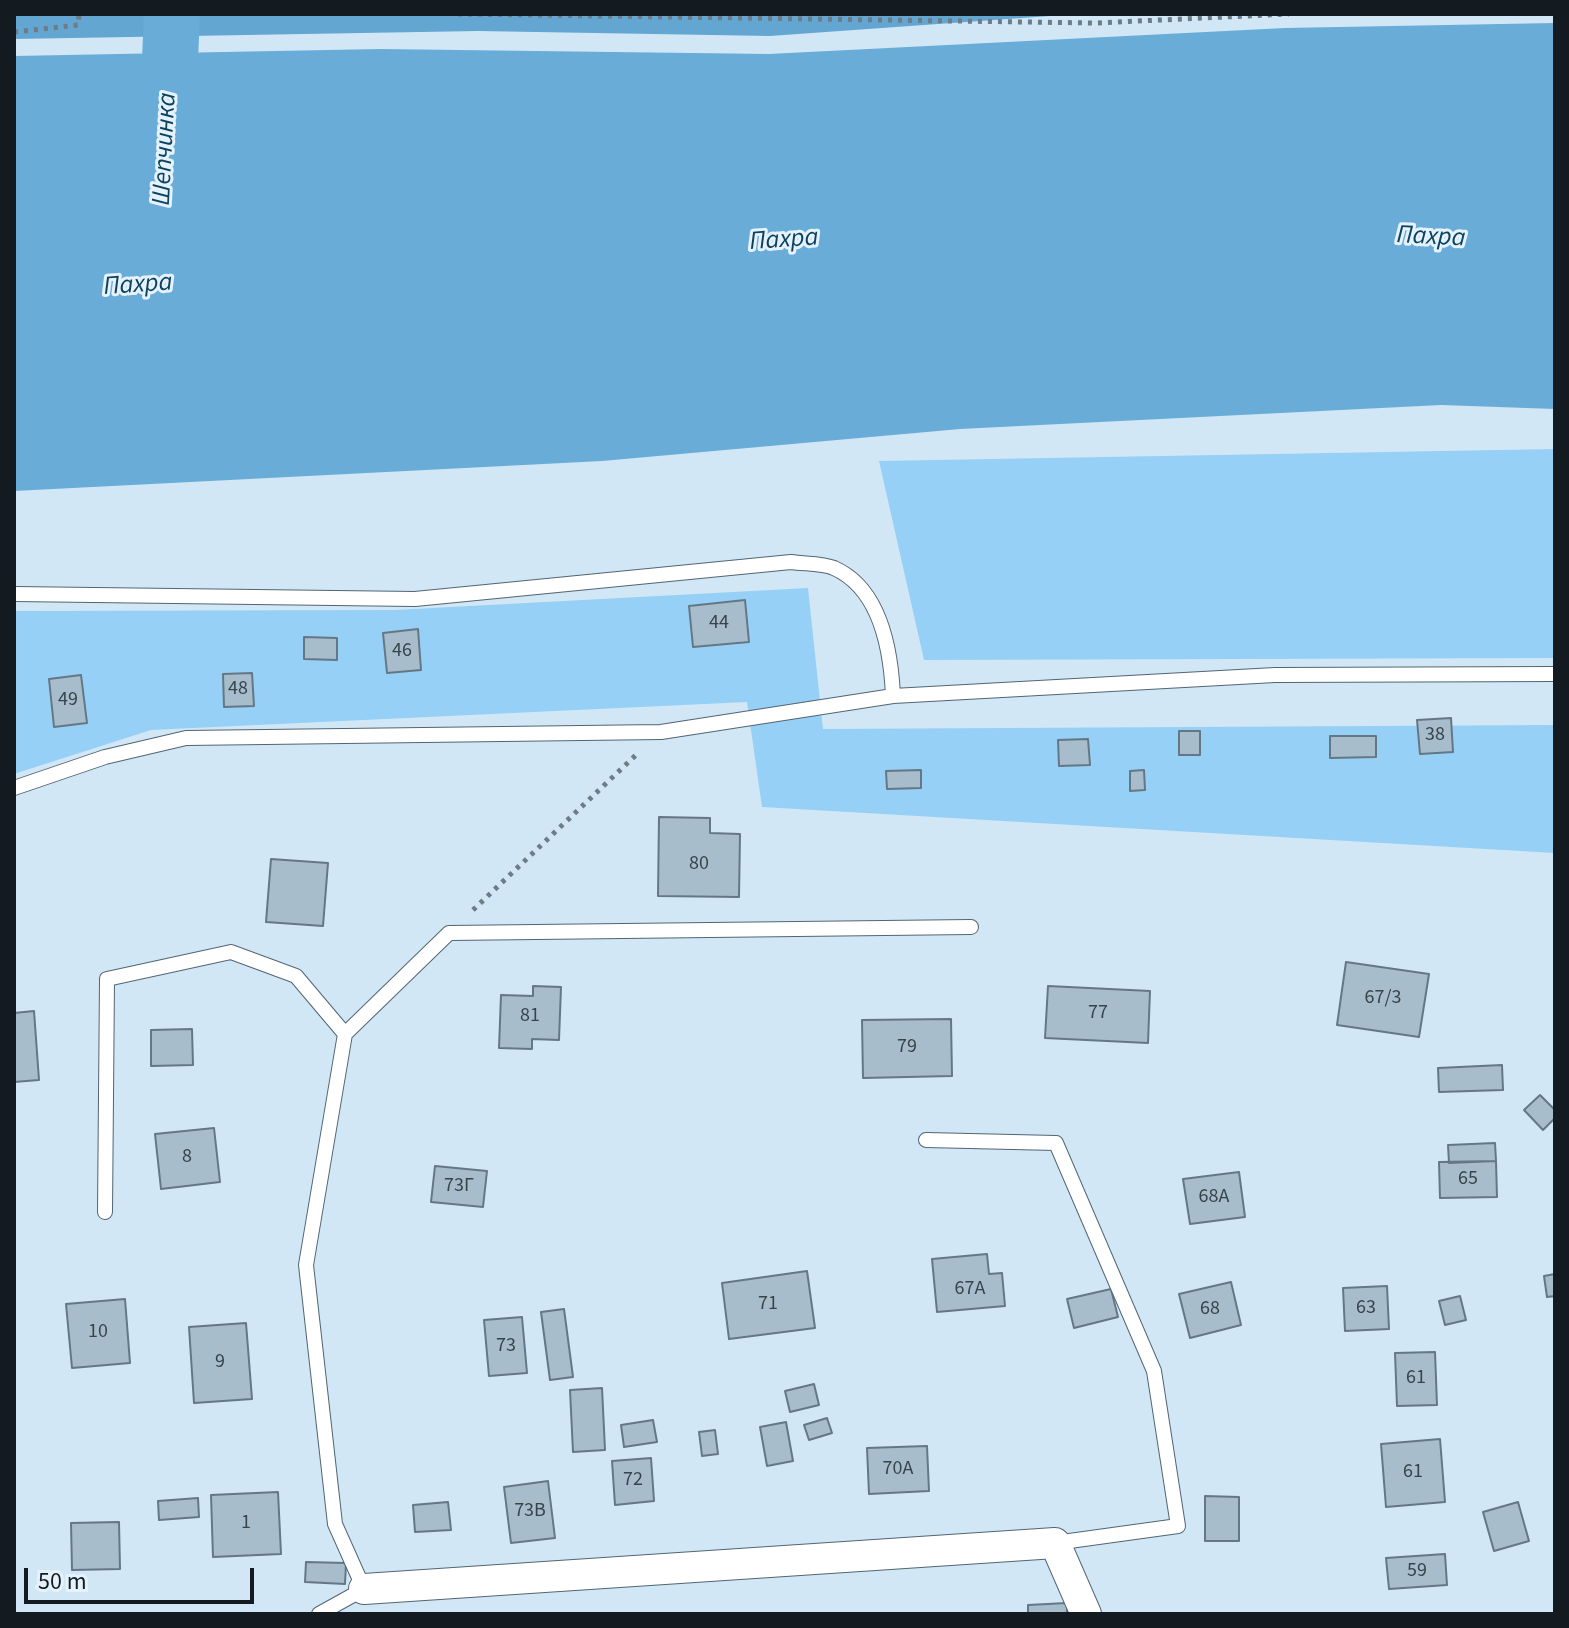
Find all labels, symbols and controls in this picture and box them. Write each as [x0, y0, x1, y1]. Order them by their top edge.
water label: Шепчинка [147, 92, 185, 206]
water label: Пахра [1396, 221, 1466, 255]
water label: Пахра [748, 223, 820, 259]
water label: Пахра [102, 268, 174, 304]
house number: 44 [709, 612, 729, 636]
house number: 46 [392, 640, 412, 664]
house number: 48 [228, 678, 248, 702]
house number: 49 [58, 689, 78, 713]
house number: 38 [1425, 724, 1445, 748]
house number: 80 [689, 853, 709, 877]
house number: 67/3 [1365, 987, 1401, 1011]
house number: 77 [1088, 1002, 1108, 1026]
house number: 81 [520, 1005, 540, 1029]
house number: 79 [897, 1036, 917, 1060]
house number: 8 [182, 1146, 192, 1170]
house number: 65 [1458, 1168, 1478, 1192]
house number: 73Г [444, 1175, 474, 1199]
house number: 68А [1199, 1186, 1229, 1210]
house number: 67А [955, 1278, 985, 1302]
house number: 71 [758, 1293, 778, 1317]
house number: 63 [1356, 1297, 1376, 1321]
house number: 68 [1200, 1298, 1220, 1322]
house number: 10 [88, 1321, 108, 1345]
house number: 73 [496, 1335, 516, 1359]
house number: 9 [215, 1351, 225, 1375]
house number: 61 [1406, 1367, 1426, 1391]
house number: 70А [883, 1458, 913, 1482]
house number: 61 [1403, 1461, 1423, 1485]
house number: 72 [623, 1469, 643, 1493]
house number: 73В [514, 1500, 546, 1524]
house number: 1 [241, 1512, 251, 1536]
scale bar [28, 1552, 258, 1602]
house number: 59 [1407, 1560, 1427, 1584]
text: 50 m [38, 1564, 87, 1599]

